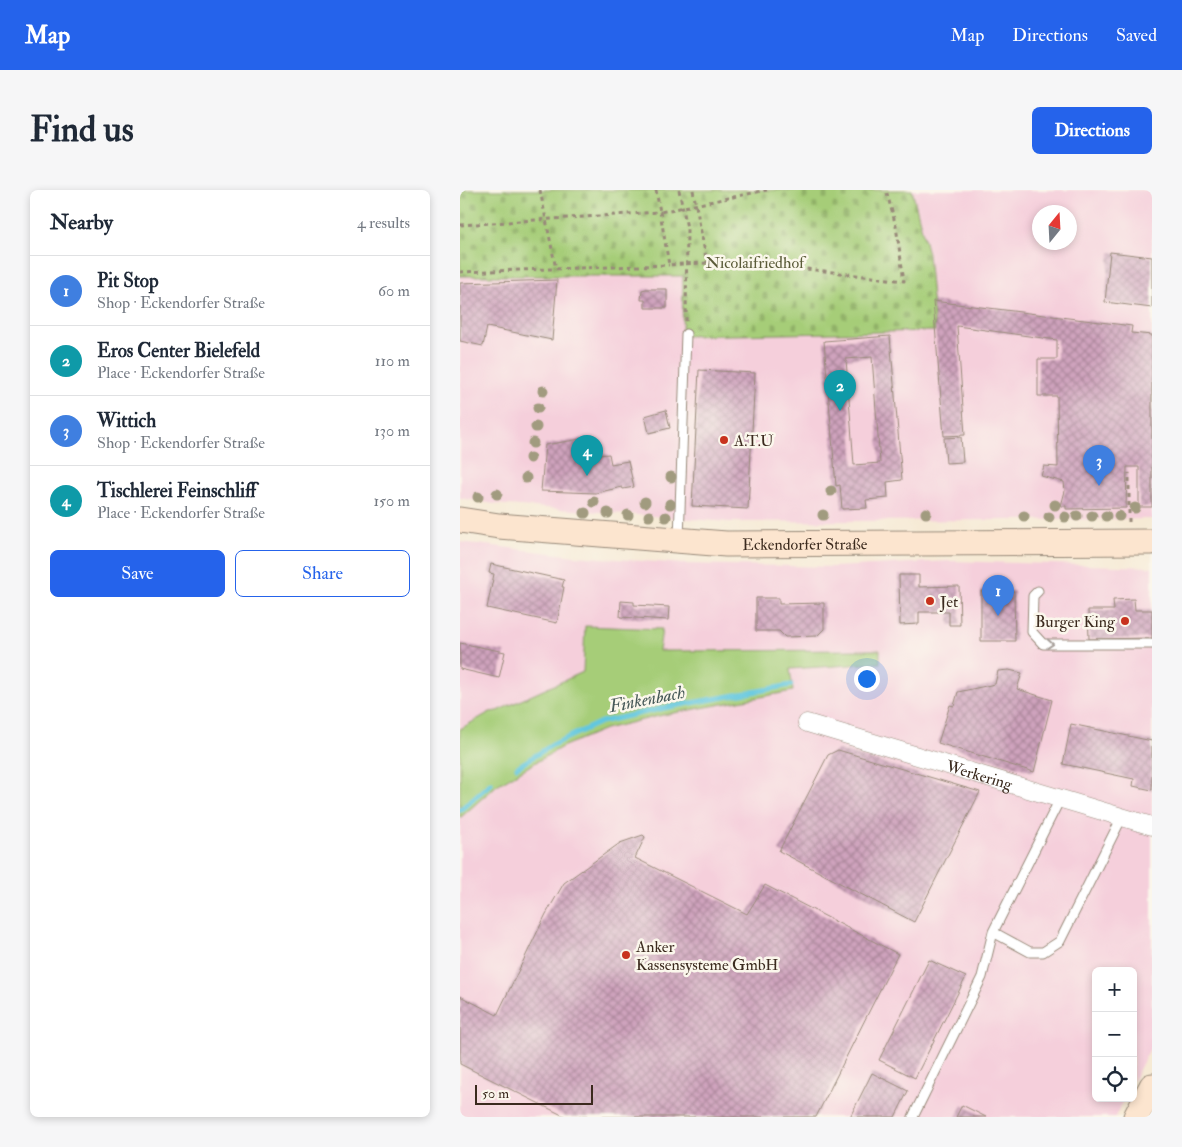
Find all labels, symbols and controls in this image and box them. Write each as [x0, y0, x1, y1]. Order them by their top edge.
text: Map [25, 20, 70, 51]
text: Map [951, 24, 984, 47]
text: Directions [1012, 24, 1088, 47]
text: Saved [1116, 24, 1157, 47]
button: Directions [1032, 107, 1152, 154]
text: Find us [30, 108, 134, 152]
north arrow [1032, 205, 1077, 250]
text: Nearby [50, 209, 113, 236]
text: 4 results [357, 213, 410, 233]
park label: Nicolaifriedhof [706, 253, 807, 273]
text: Pit Stop [97, 269, 159, 293]
text: 1 [63, 281, 69, 301]
text: 60 m [378, 281, 410, 301]
text: Shop · Eckendorfer Straße [97, 293, 265, 313]
text: Eros Center Bielefeld [97, 339, 260, 363]
text: 2 [62, 351, 70, 371]
text: 110 m [375, 351, 410, 371]
text: Place · Eckendorfer Straße [97, 363, 265, 383]
pin: 2 [824, 370, 856, 411]
text: Wittich [97, 409, 156, 433]
text: 3 [63, 421, 69, 441]
text: 130 m [374, 421, 410, 441]
place label: A.T.U [733, 431, 774, 451]
text: Shop · Eckendorfer Straße [97, 433, 265, 453]
marker: A.T.U [718, 434, 730, 446]
pin: 4 [571, 435, 603, 476]
pin: 3 [1083, 445, 1115, 486]
text: Tischlerei Feinschliff [97, 479, 256, 503]
text: 4 [62, 491, 70, 511]
text: 150 m [373, 491, 410, 511]
text: Place · Eckendorfer Straße [97, 503, 265, 523]
street label: Eckendorfer Straße [742, 534, 868, 555]
button: Save [50, 550, 225, 597]
button: Share [235, 550, 410, 597]
pin: 1 [982, 575, 1014, 616]
place label: Jet [939, 592, 958, 613]
marker: Jet [924, 595, 936, 607]
place label: Burger King [1035, 612, 1116, 632]
marker: Burger King [1119, 615, 1131, 627]
one-way arrow [1047, 638, 1055, 649]
your location [854, 666, 880, 692]
water label: Finkenbach [606, 681, 687, 718]
street label: Werkering [943, 756, 1016, 795]
place label: Anker Kassensysteme GmbH [635, 937, 778, 975]
marker: Anker Kassensysteme GmbH [620, 949, 632, 961]
map controls [1092, 967, 1137, 1102]
button: + [1092, 967, 1137, 1012]
button: − [1092, 1012, 1137, 1057]
button: locate [1092, 1057, 1137, 1102]
scale bar [475, 1082, 592, 1105]
text: 50 m [482, 1085, 509, 1102]

